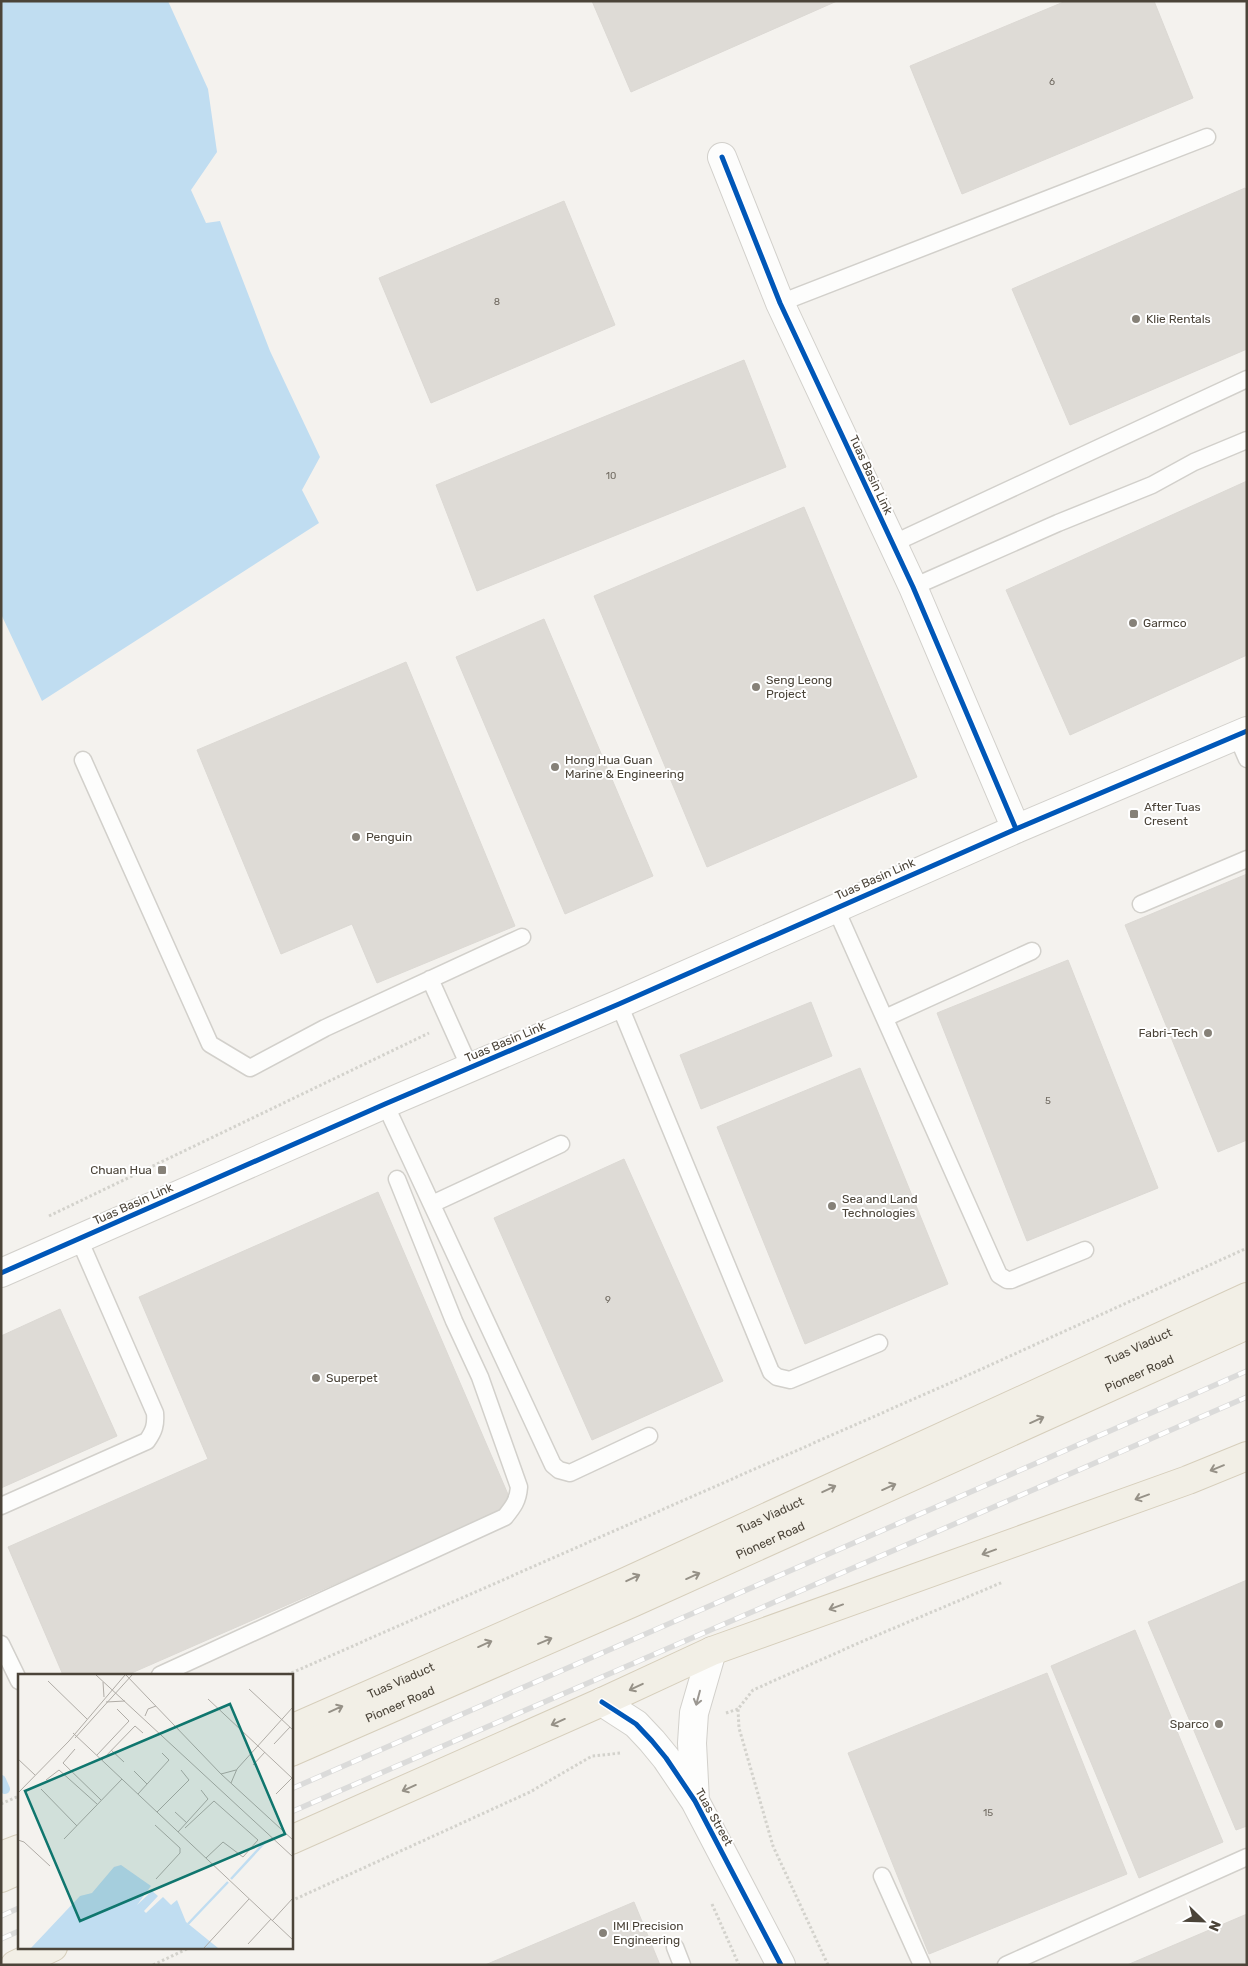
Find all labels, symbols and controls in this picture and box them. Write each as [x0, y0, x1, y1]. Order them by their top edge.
house number: 6 [1049, 76, 1055, 88]
house number: 8 [494, 296, 500, 308]
place label: Klie Rentals [1146, 312, 1211, 326]
marker: Klie Rentals [1130, 313, 1142, 325]
street label: Tuas Basin Link [847, 433, 896, 518]
house number: 10 [606, 470, 616, 482]
place label: Garmco [1143, 616, 1187, 630]
marker: Garmco [1127, 617, 1139, 629]
place label: Seng Leong Project [766, 673, 832, 701]
marker: Seng Leong Project [750, 681, 762, 693]
place label: Hong Hua Guan Marine & Engineering [565, 753, 684, 781]
marker: Hong Hua Guan Marine & Engineering [549, 761, 561, 773]
place label: After Tuas Cresent [1144, 800, 1201, 828]
marker: After Tuas Cresent [1128, 808, 1140, 820]
place label: Penguin [366, 830, 412, 844]
marker: Penguin [350, 831, 362, 843]
street label: Tuas Basin Link [833, 855, 918, 903]
street label: Tuas Basin Link [463, 1018, 548, 1065]
place label: Fabri-Tech [1139, 1026, 1198, 1040]
marker: Fabri-Tech [1202, 1027, 1214, 1039]
house number: 5 [1045, 1095, 1051, 1107]
place label: Chuan Hua [90, 1163, 152, 1177]
marker: Chuan Hua [156, 1164, 168, 1176]
street label: Tuas Basin Link [91, 1180, 176, 1228]
place label: Sea and Land Technologies [842, 1192, 918, 1220]
marker: Sea and Land Technologies [826, 1200, 838, 1212]
house number: 9 [605, 1294, 611, 1306]
street label: Tuas Viaduct [1103, 1325, 1174, 1368]
street label: Pioneer Road [1103, 1352, 1176, 1395]
place label: Superpet [326, 1371, 378, 1385]
marker: Superpet [310, 1372, 322, 1384]
one-way arrow [1029, 1415, 1044, 1424]
one-way arrow [1210, 1464, 1225, 1474]
one-way arrow [881, 1482, 896, 1491]
one-way arrow [821, 1483, 836, 1493]
one-way arrow [1134, 1493, 1150, 1502]
street label: Tuas Viaduct [735, 1494, 806, 1537]
street label: Pioneer Road [734, 1519, 807, 1562]
one-way arrow [982, 1548, 997, 1557]
one-way arrow [685, 1570, 700, 1580]
one-way arrow [625, 1573, 640, 1582]
one-way arrow [829, 1603, 844, 1612]
one-way arrow [537, 1636, 552, 1646]
one-way arrow [477, 1638, 492, 1648]
street label: Tuas Viaduct [365, 1660, 437, 1702]
inset map [18, 1674, 292, 1948]
one-way arrow [629, 1682, 644, 1692]
street label: Pioneer Road [363, 1683, 437, 1726]
one-way arrow [693, 1690, 702, 1706]
one-way arrow [328, 1704, 343, 1714]
place label: Sparco [1170, 1717, 1209, 1731]
one-way arrow [551, 1718, 566, 1728]
marker: Sparco [1213, 1718, 1225, 1730]
one-way arrow [402, 1783, 417, 1793]
street label: Tuas Street [692, 1786, 736, 1848]
house number: 15 [983, 1807, 993, 1819]
north arrow [1178, 1896, 1228, 1946]
text: N [1205, 1918, 1224, 1934]
place label: IMI Precision Engineering [613, 1919, 684, 1947]
marker: IMI Precision Engineering [597, 1927, 609, 1939]

